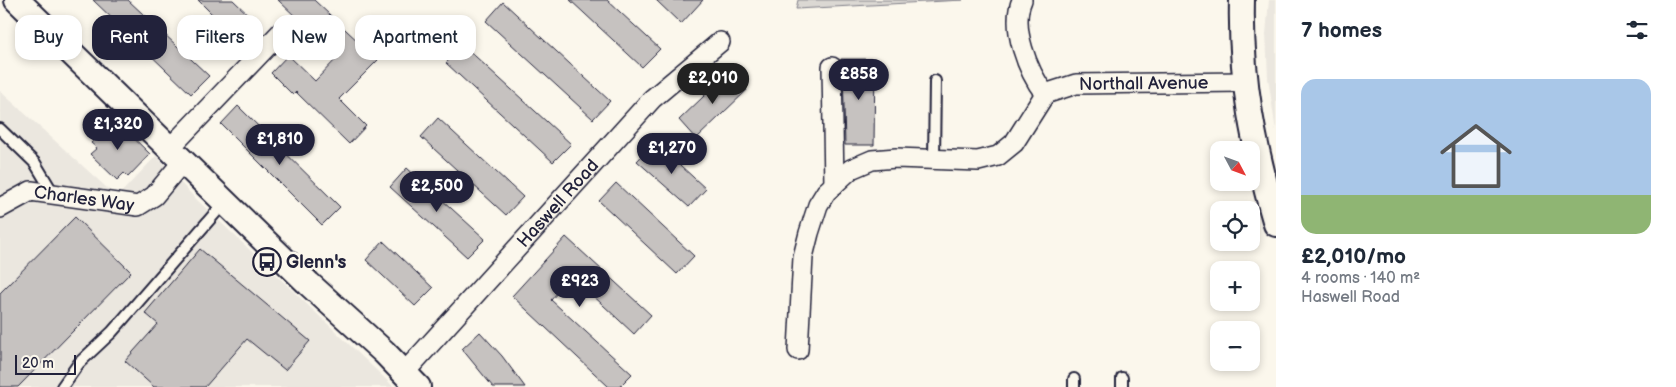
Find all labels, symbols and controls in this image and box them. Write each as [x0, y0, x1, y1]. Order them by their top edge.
chip: Buy [15, 15, 82, 60]
chip: Rent [92, 15, 167, 60]
chip: Filters [177, 15, 263, 60]
chip: New [273, 15, 345, 60]
chip: Apartment [355, 15, 476, 60]
icon: filters [1623, 16, 1651, 44]
text: 7 homes [1301, 18, 1382, 43]
pin: £858 [829, 58, 889, 101]
pin: £2,010 [672, 62, 754, 105]
text: £858 [840, 65, 878, 84]
text: £2,010 [688, 69, 738, 88]
street label: Northall Avenue [1079, 72, 1209, 95]
pin: £1,320 [77, 108, 159, 151]
icon: home [1431, 111, 1521, 201]
text: £1,320 [94, 115, 142, 134]
pin: £1,810 [239, 124, 321, 166]
text: £1,810 [257, 130, 303, 149]
pin: £1,270 [631, 132, 713, 175]
text: £1,270 [648, 139, 696, 158]
north arrow [1210, 141, 1260, 191]
map controls [1210, 141, 1260, 371]
street label: Haswell Road [513, 155, 603, 252]
pin: £2,500 [396, 170, 478, 213]
text: £2,500 [411, 177, 463, 196]
street label: Charles Way [33, 182, 136, 216]
button: locate [1210, 201, 1260, 251]
text: £2,010/mo [1301, 244, 1406, 269]
bus stop icon: Glenn's [252, 247, 282, 277]
place label: Glenn's [286, 252, 347, 273]
button: + [1210, 261, 1260, 311]
pin: £923 [550, 266, 610, 308]
text: 4 rooms · 140 m² [1301, 269, 1420, 288]
text: £923 [561, 272, 599, 291]
text: Haswell Road [1301, 288, 1400, 307]
button: − [1210, 321, 1260, 371]
scale bar [15, 352, 76, 375]
text: 20 m [22, 355, 54, 372]

